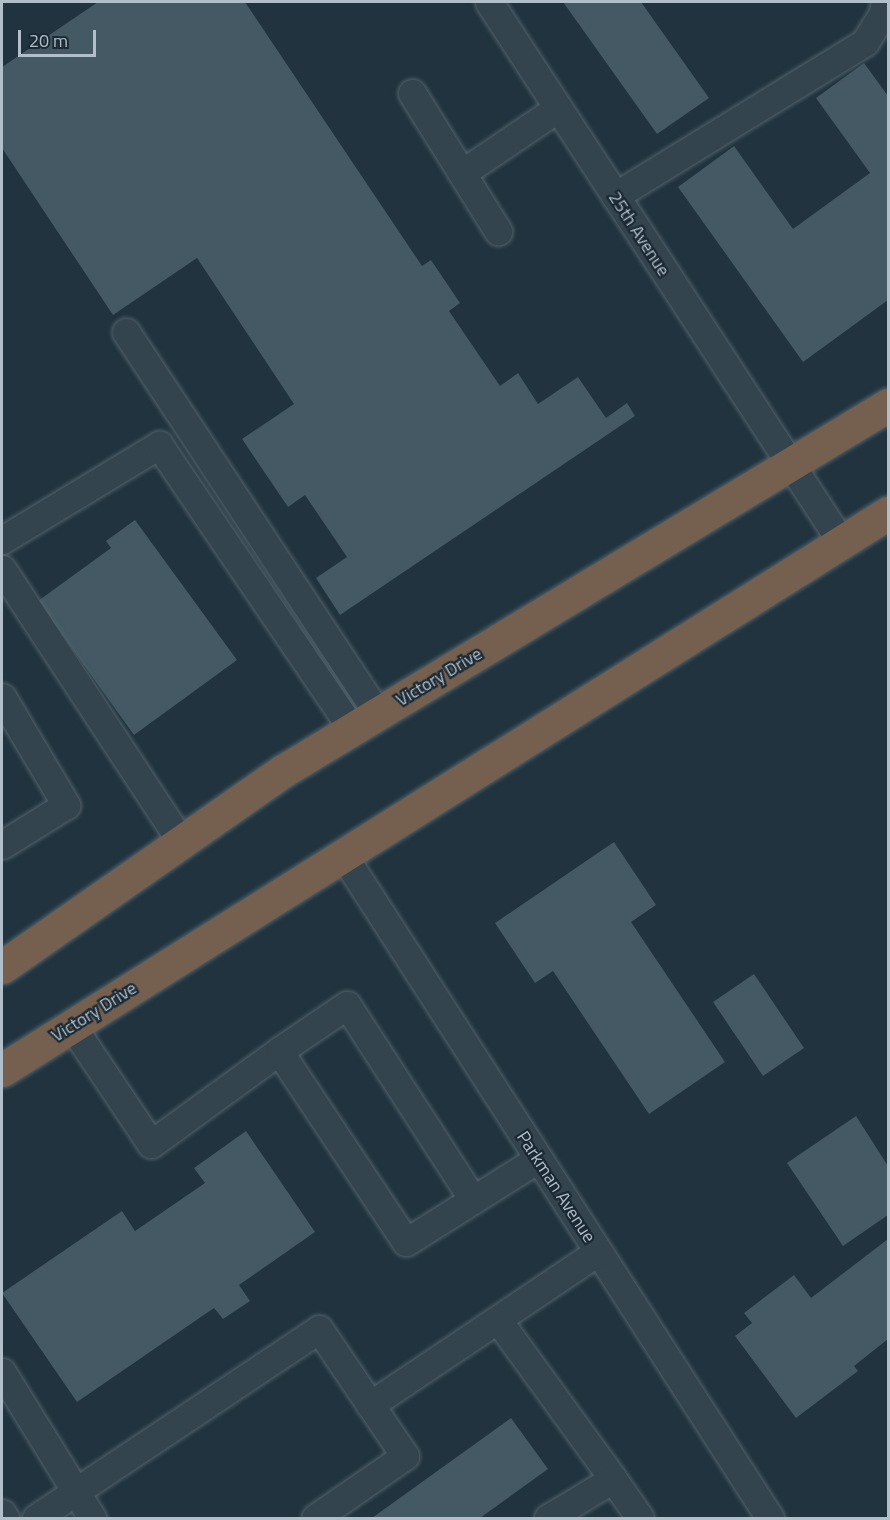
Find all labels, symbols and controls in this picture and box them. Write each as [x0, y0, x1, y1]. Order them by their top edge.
scale bar [21, 18, 99, 56]
text: 20 m [29, 27, 68, 54]
street label: 25th Avenue [604, 188, 674, 280]
street label: Victory Drive [392, 643, 486, 711]
street label: Victory Drive [47, 977, 141, 1047]
street label: Parkman Avenue [512, 1127, 600, 1247]

